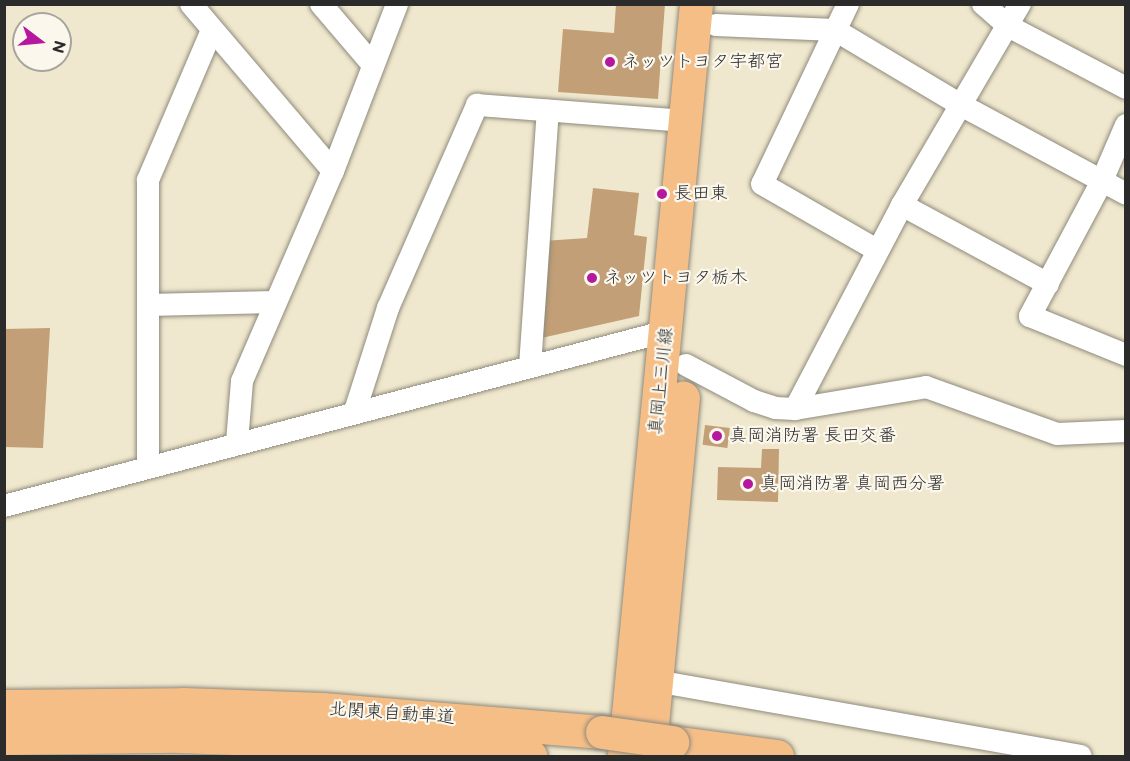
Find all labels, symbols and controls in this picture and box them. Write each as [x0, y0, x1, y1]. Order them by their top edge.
north arrow [12, 12, 72, 72]
text: N [47, 38, 69, 55]
place label: ネッツトヨタ宇都宮 [622, 51, 784, 73]
marker: ネッツトヨタ宇都宮 [603, 55, 617, 69]
place label: 長田東 [674, 183, 728, 205]
marker: 長田東 [655, 187, 669, 201]
place label: ネッツトヨタ栃木 [604, 267, 748, 289]
marker: ネッツトヨタ栃木 [585, 271, 599, 285]
street label: 真岡上三川線 [646, 326, 678, 436]
place label: 真岡消防署 長田交番 [729, 425, 896, 447]
marker: 真岡消防署 長田交番 [710, 429, 724, 443]
place label: 真岡消防署 真岡西分署 [760, 473, 945, 495]
marker: 真岡消防署 真岡西分署 [741, 477, 755, 491]
street label: 北関東自動車道 [328, 699, 456, 729]

